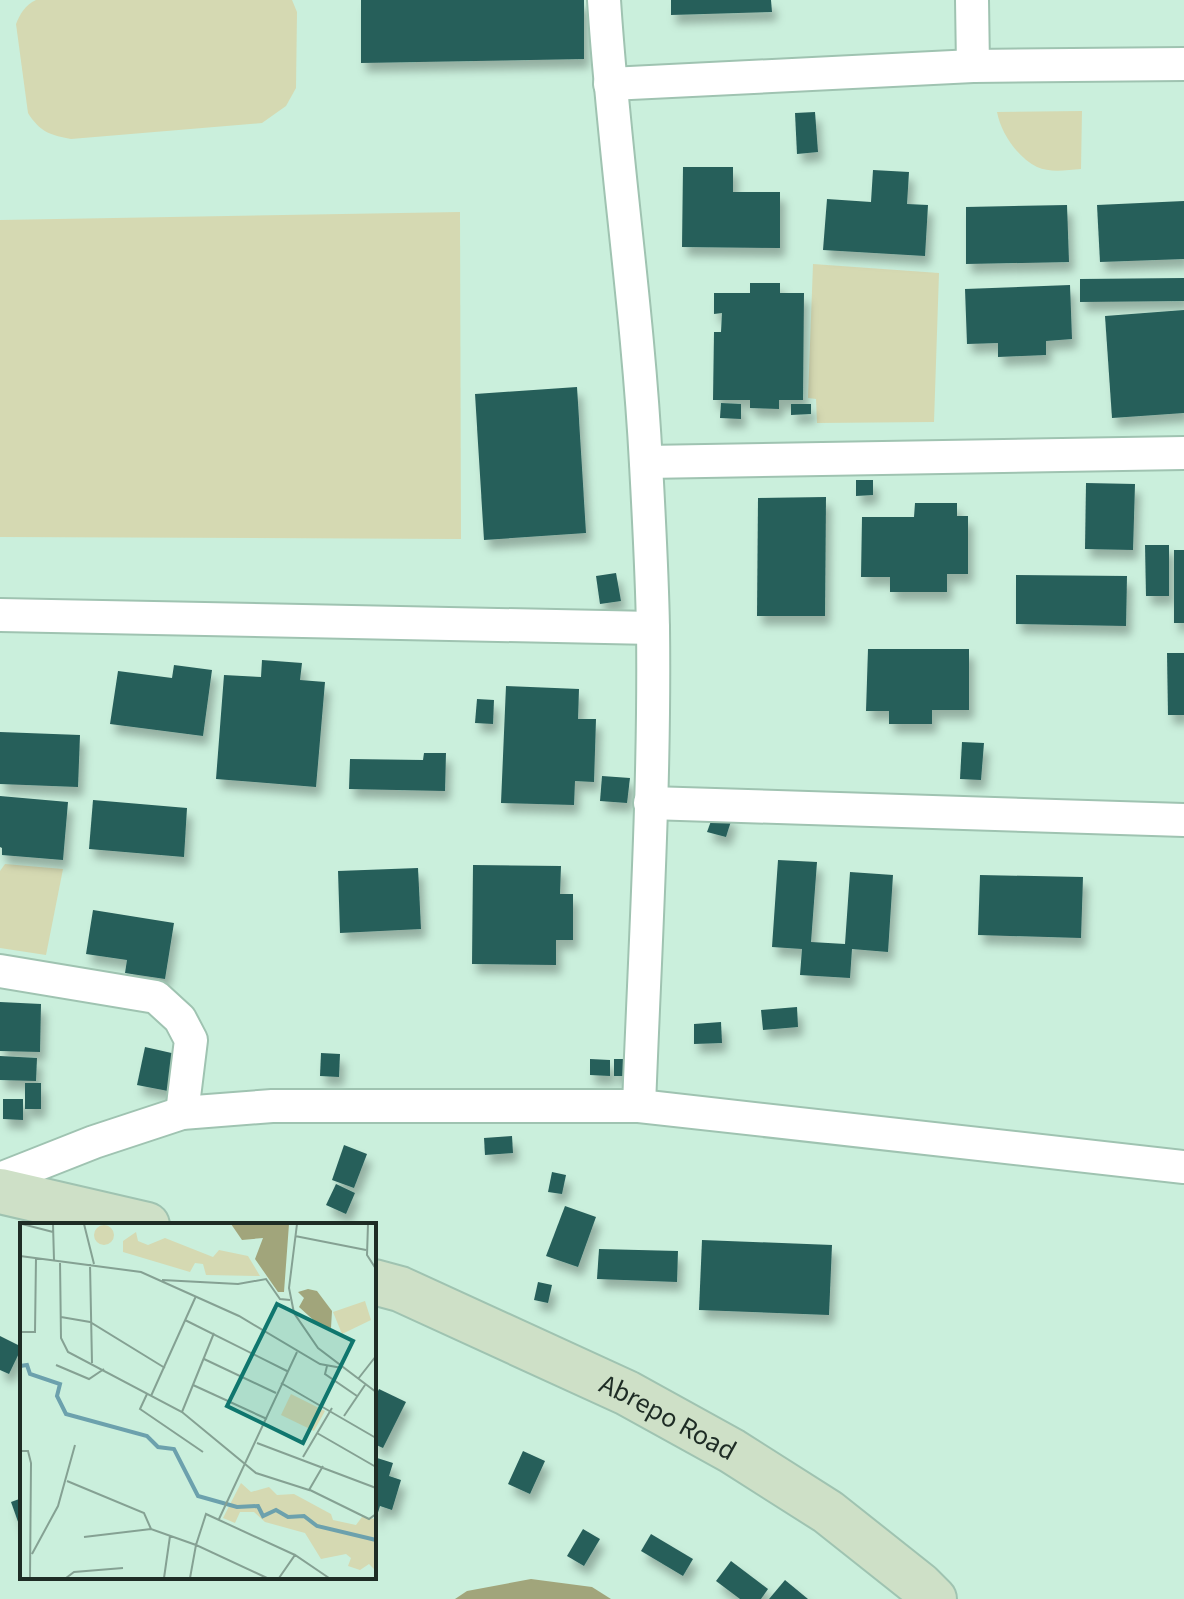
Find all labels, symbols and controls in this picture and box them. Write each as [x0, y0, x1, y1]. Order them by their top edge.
inset map [20, 1223, 376, 1579]
street label: Abrepo Road [593, 1364, 744, 1471]

